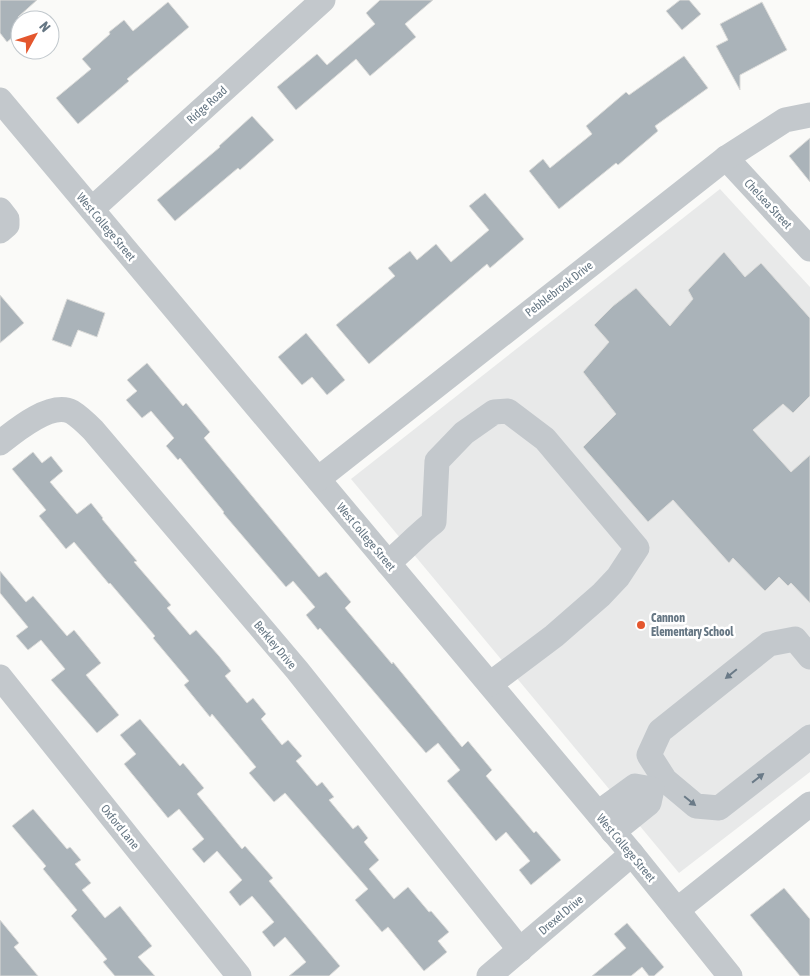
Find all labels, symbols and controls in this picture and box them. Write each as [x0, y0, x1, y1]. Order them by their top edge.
north arrow [10, 10, 60, 60]
text: N [36, 18, 54, 35]
street label: Ridge Road [184, 83, 230, 127]
street label: Chelsea Street [741, 176, 795, 232]
street label: West College Street [74, 190, 139, 264]
street label: Pebblebrook Drive [522, 258, 596, 320]
street label: West College Street [334, 500, 399, 574]
place label: Cannon Elementary School [651, 611, 734, 639]
street label: Berkley Drive [251, 618, 299, 672]
marker: Cannon Elementary School [635, 619, 647, 631]
one-way arrow [725, 669, 738, 680]
one-way arrow [751, 773, 765, 783]
one-way arrow [683, 795, 696, 806]
street label: Oxford Lane [98, 802, 142, 852]
street label: West College Street [594, 811, 659, 885]
street label: Drexel Drive [536, 892, 586, 938]

